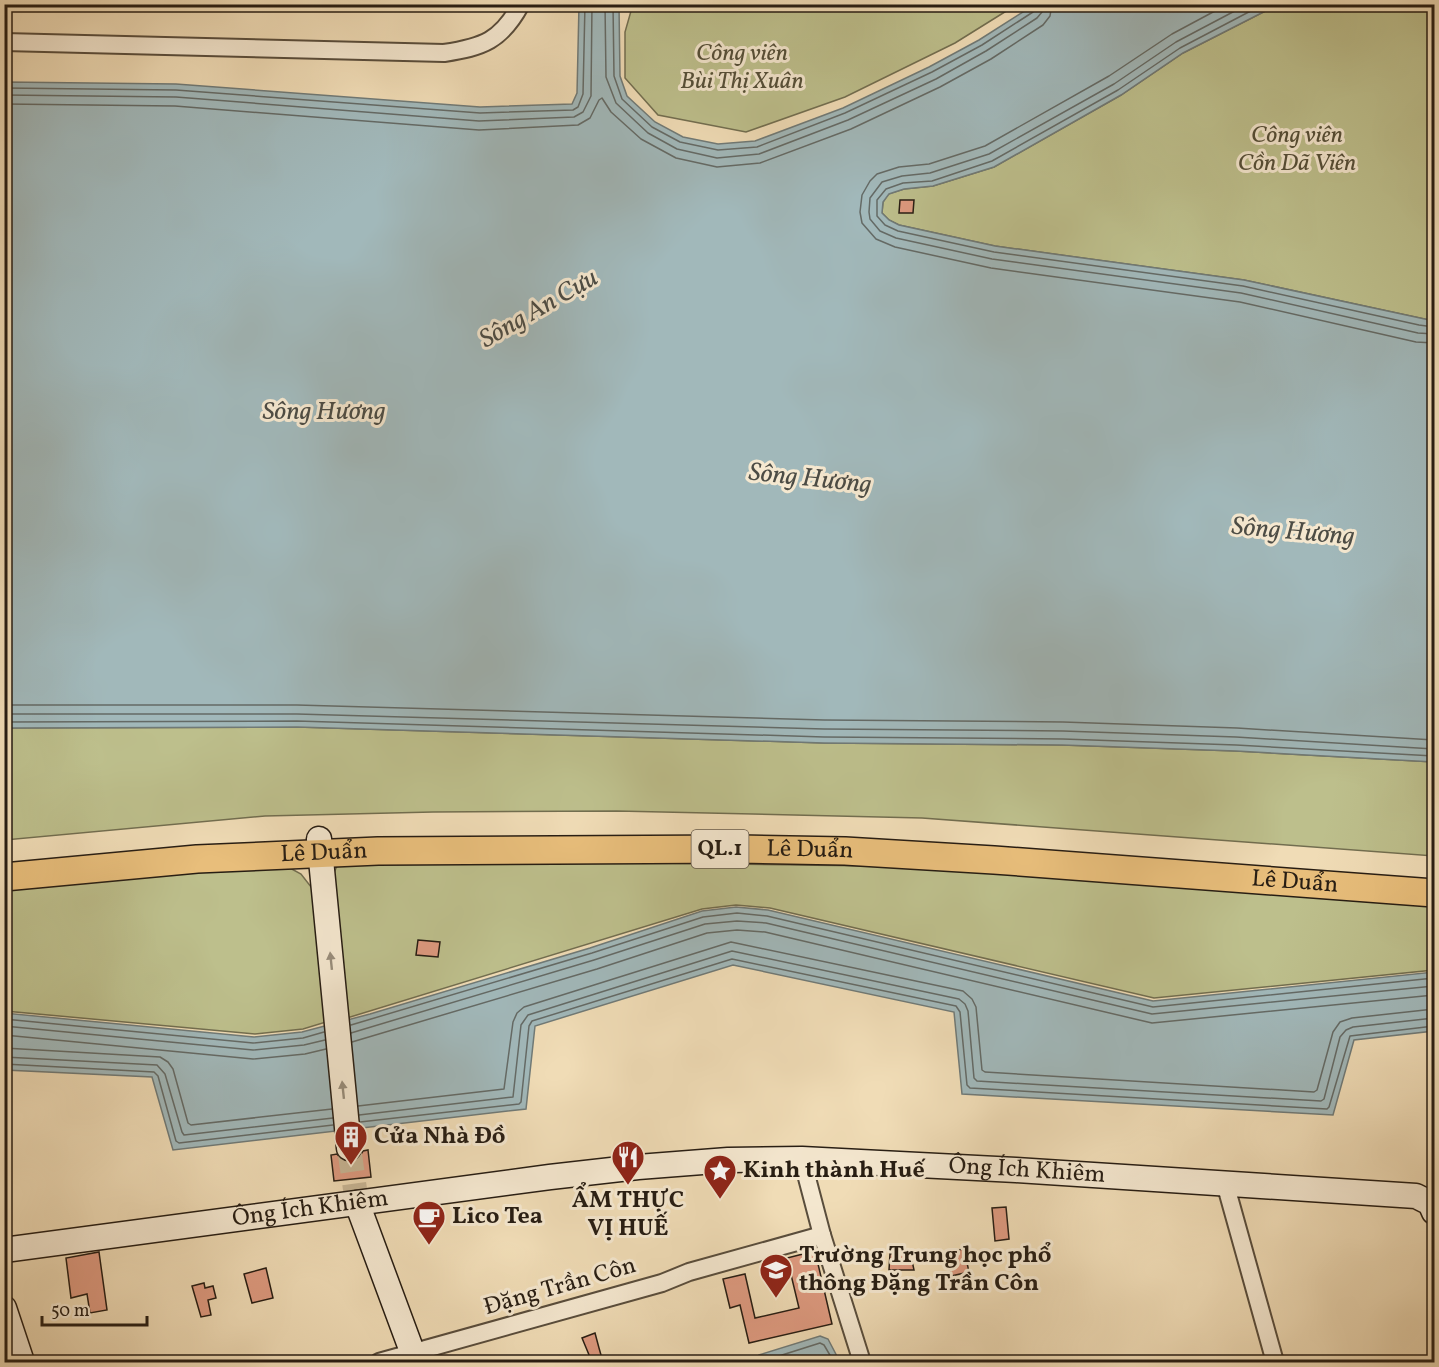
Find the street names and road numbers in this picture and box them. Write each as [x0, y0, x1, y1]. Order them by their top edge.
road number: QL.1 [692, 830, 748, 868]
street label: Lê Duẩn [766, 833, 854, 868]
street label: Lê Duẩn [280, 834, 368, 872]
street label: Lê Duẩn [1250, 862, 1340, 903]
street label: Ông Ích Khiêm [948, 1150, 1107, 1193]
street label: Ông Ích Khiêm [230, 1182, 390, 1236]
street label: Đặng Trần Côn [480, 1249, 640, 1325]

